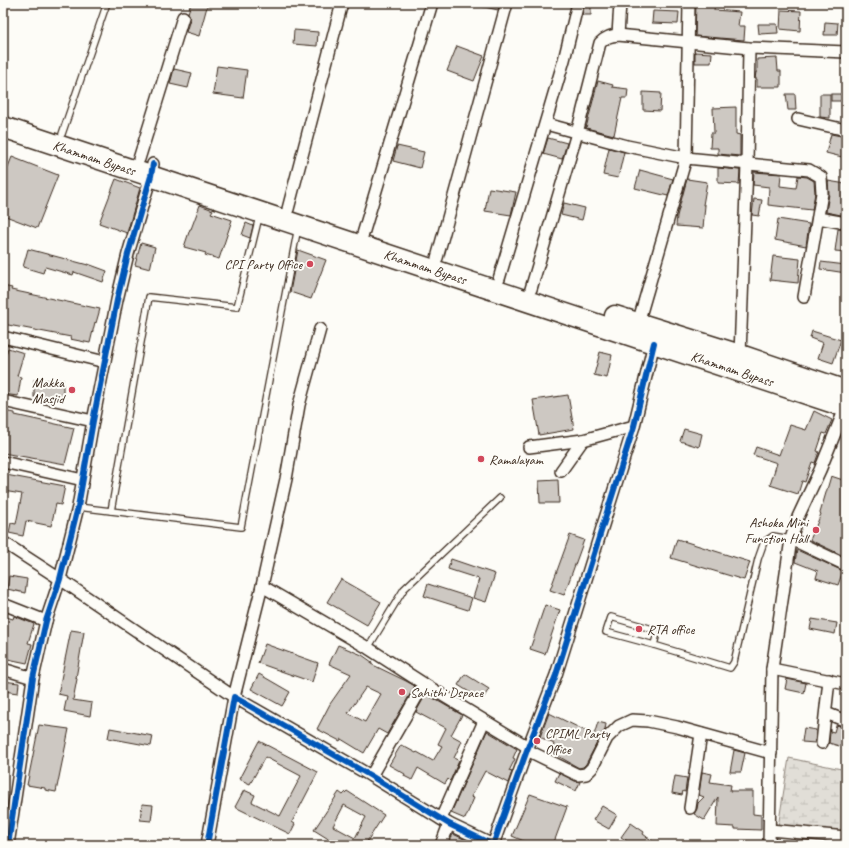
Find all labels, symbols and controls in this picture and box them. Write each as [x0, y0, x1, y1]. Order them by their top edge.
street label: Khammam Bypass [51, 137, 138, 180]
street label: Khammam Bypass [382, 246, 469, 289]
place label: CPI Party Office [224, 256, 303, 273]
marker: CPI Party Office [305, 259, 315, 269]
street label: Khammam Bypass [689, 348, 776, 391]
place label: Makka Masjid [32, 374, 66, 407]
marker: Makka Masjid [67, 385, 77, 395]
place label: Ramalayam [489, 451, 544, 468]
marker: Ramalayam [476, 454, 486, 464]
place label: Ashoka Mini Function Hall [745, 514, 811, 547]
marker: Ashoka Mini Function Hall [811, 525, 821, 535]
place label: RTA office [647, 621, 696, 638]
marker: RTA office [634, 624, 644, 634]
place label: Sahithi Dspace [410, 684, 485, 701]
marker: Sahithi Dspace [397, 687, 407, 697]
place label: CPIML Party Office [545, 725, 611, 758]
marker: CPIML Party Office [532, 736, 542, 746]

